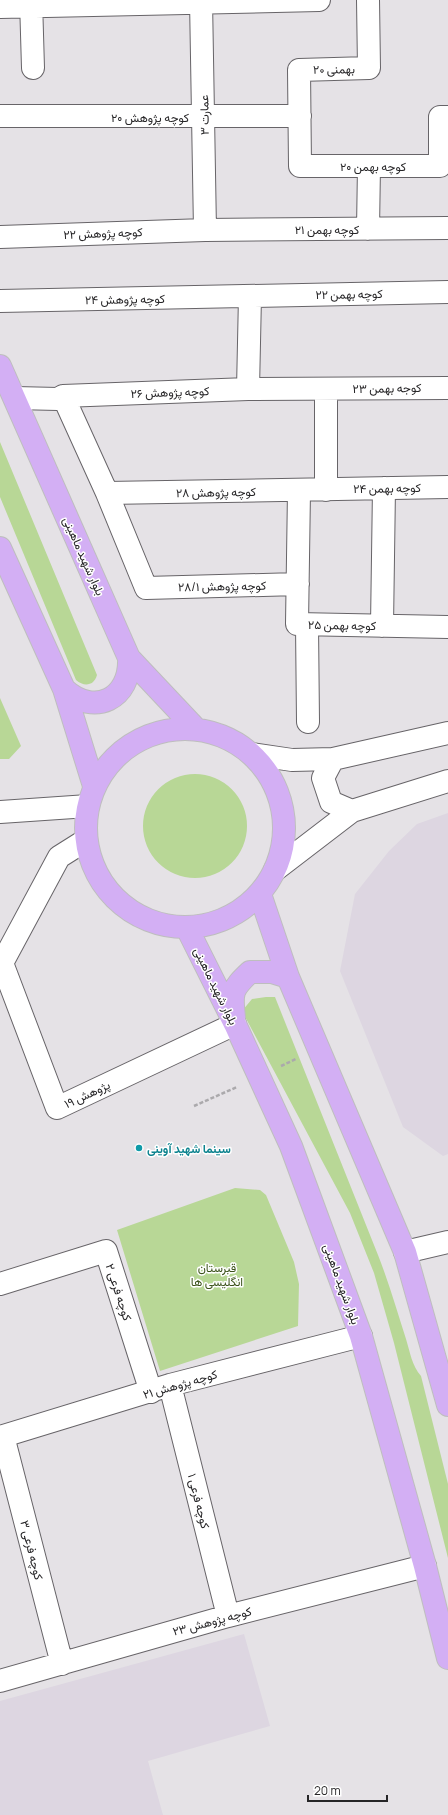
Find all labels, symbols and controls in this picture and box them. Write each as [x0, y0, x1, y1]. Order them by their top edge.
street label: بهمنی ۲۰ [313, 60, 355, 78]
street label: عمارت ۳ [195, 95, 213, 135]
street label: کوچه پژوهش ۲۰ [111, 109, 189, 126]
street label: کوچه بهمن ۲۰ [340, 158, 406, 175]
street label: کوچه بهمن ۲۱ [295, 221, 359, 238]
street label: کوچه پژوهش ۲۲ [63, 223, 143, 243]
street label: کوچه بهمن ۲۲ [315, 285, 383, 303]
street label: کوچه پژوهش ۲۴ [85, 290, 165, 308]
street label: کوجه بهمن ۲۳ [352, 379, 422, 397]
street label: کوچه پژوهش ۲۶ [130, 382, 210, 402]
street label: کوچه بهمن ۲۴ [353, 479, 421, 497]
street label: کوچه پژوهش ۲۸ [176, 483, 256, 501]
street label: بلوار شهید ماهینی [59, 514, 109, 598]
street label: کوچه پژوهش ۲۸/۱ [178, 577, 266, 595]
street label: کوچه بهمن ۲۵ [308, 616, 376, 634]
street label: بلوار شهید ماهینی [190, 944, 242, 1028]
street label: پژوهش ۱۹ [61, 1076, 113, 1112]
place label: سینما شهید آوینی [147, 1140, 231, 1157]
marker: سینما شهید آوینی [134, 1143, 144, 1153]
street label: بلوار شهید ماهینی [320, 1241, 364, 1327]
park label: قبرستان انگلیسی ها [191, 1259, 243, 1290]
street label: کوچه فرعی ۲ [102, 1261, 136, 1323]
street label: کوچه پژوهش ۲۱ [141, 1365, 219, 1403]
street label: کوچه فرعی ۱ [184, 1472, 214, 1530]
street label: کوچه فرعی ۳ [16, 1518, 48, 1582]
street label: کوچه پژوهش ۲۳ [171, 1602, 253, 1640]
scale bar [308, 1777, 387, 1803]
text: 20 m [314, 1782, 341, 1799]

